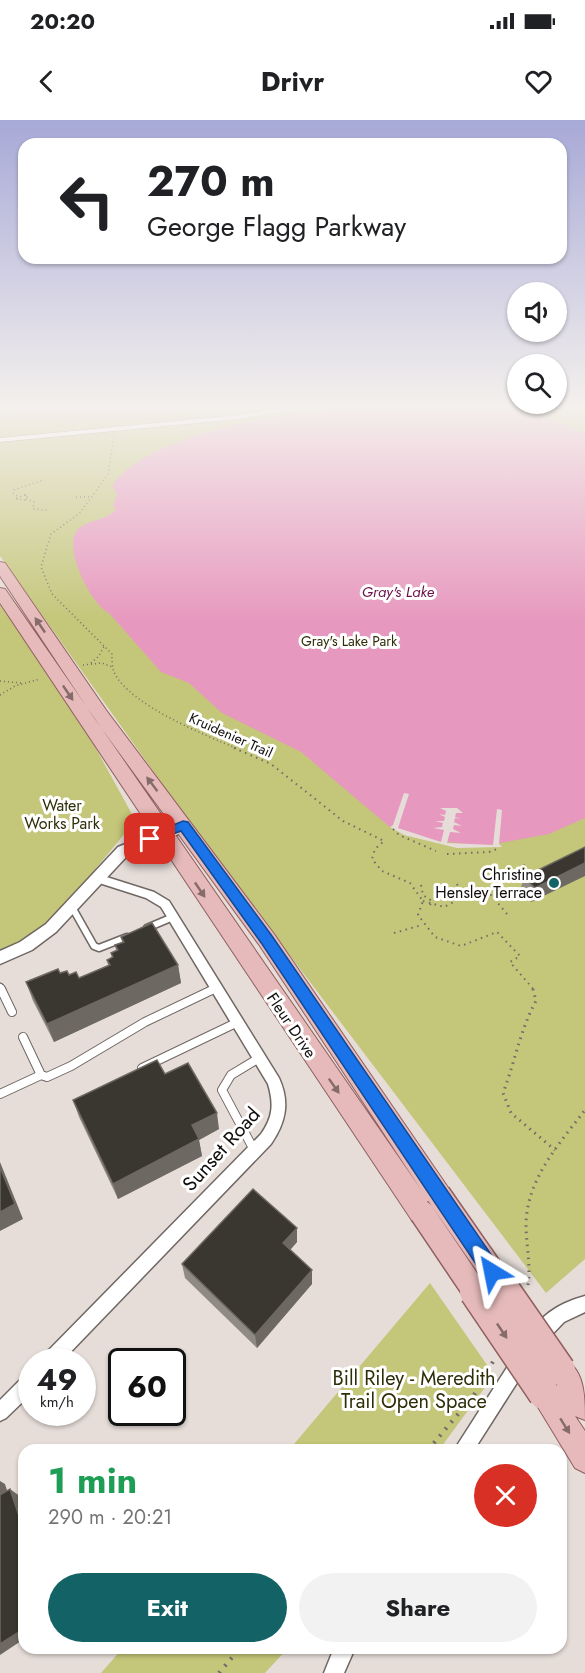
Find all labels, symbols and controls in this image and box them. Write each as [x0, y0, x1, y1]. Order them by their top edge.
text: 20:20 [30, 5, 95, 37]
text: Drivr [261, 62, 324, 101]
icon: back [30, 65, 63, 98]
icon: heart [522, 65, 555, 98]
text: 270 m [147, 151, 275, 212]
icon: left [48, 162, 126, 240]
text: George Flagg Parkway [147, 207, 406, 246]
map controls [507, 282, 567, 414]
button: sound [507, 282, 567, 342]
button: search [507, 354, 567, 414]
water label: Gray's Lake [362, 581, 435, 603]
one-way arrow [35, 617, 46, 633]
park label: Gray's Lake Park [301, 631, 398, 651]
one-way arrow [62, 685, 74, 701]
street label: Kruidenier Trail [186, 708, 276, 762]
one-way arrow [147, 777, 159, 792]
park label: Water Works Park [24, 794, 101, 835]
pin [124, 813, 175, 864]
icon: arrive [133, 822, 166, 855]
place label: Christine Hensley Terrace [435, 863, 542, 904]
marker: Christine Hensley Terrace [547, 876, 561, 890]
one-way arrow [194, 882, 205, 898]
street label: Fleur Drive [261, 988, 322, 1062]
one-way arrow [328, 1077, 340, 1093]
street label: Sunset Road [176, 1101, 267, 1198]
position arrow [460, 1240, 524, 1304]
one-way arrow [496, 1322, 507, 1339]
speed limit sign: 60 [108, 1348, 186, 1426]
text: 49 [36, 1358, 78, 1401]
park label: Bill Riley - Meredith Trail Open Space [333, 1364, 495, 1416]
text: km/h [40, 1391, 74, 1413]
one-way arrow [559, 1418, 570, 1434]
text: 1 min [48, 1454, 137, 1506]
button: close [474, 1464, 537, 1527]
text: 290 m · 20:21 [48, 1503, 172, 1532]
button: Exit [48, 1573, 287, 1642]
button: Share [299, 1573, 537, 1642]

